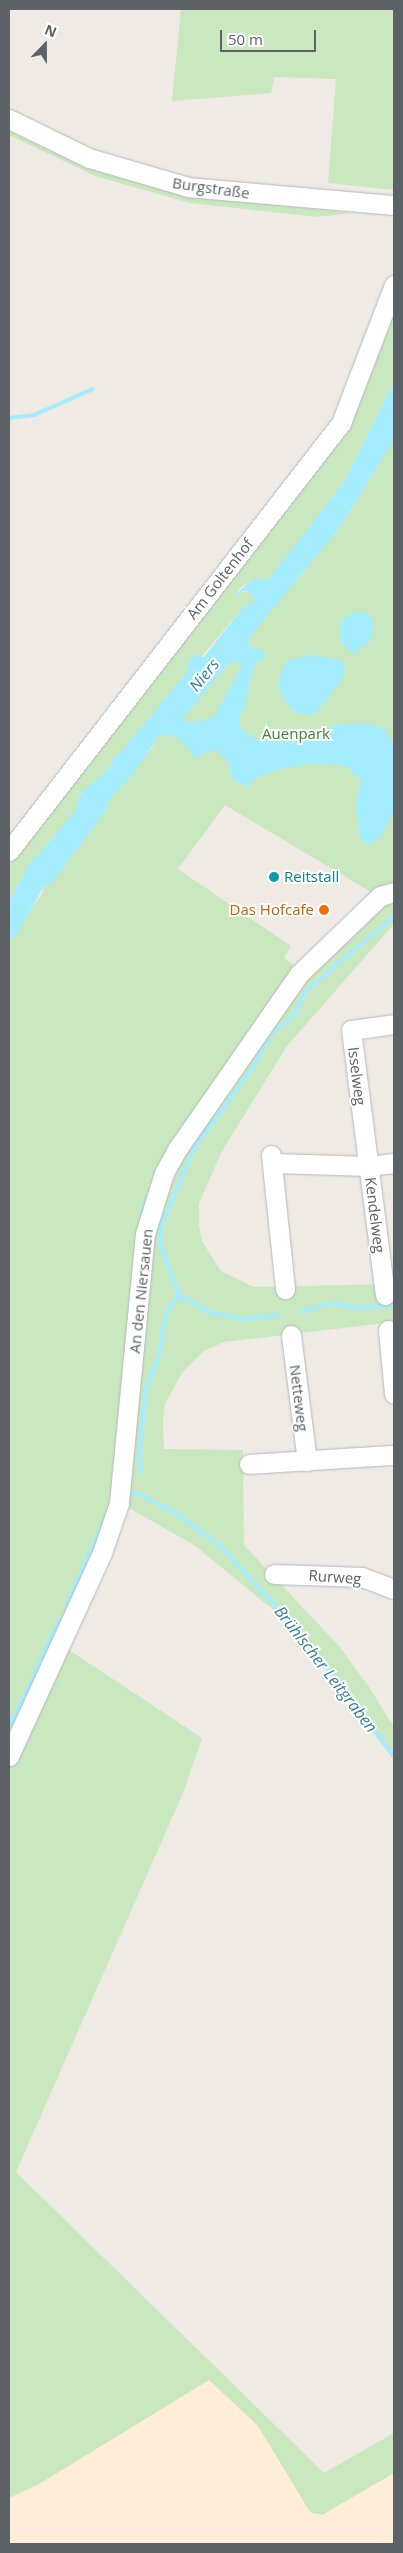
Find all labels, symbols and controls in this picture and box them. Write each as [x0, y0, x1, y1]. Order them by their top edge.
north arrow [20, 20, 70, 70]
text: N [42, 20, 60, 42]
scale bar [223, 20, 319, 52]
text: 50 m [228, 29, 263, 49]
street label: Burgstraße [171, 174, 251, 202]
street label: Am Goltenhof [183, 535, 257, 623]
water label: Niers [185, 655, 223, 695]
park label: Auenpark [262, 725, 330, 743]
place label: Reitstall [284, 868, 339, 886]
marker: Reitstall [268, 871, 280, 883]
place label: Das Hofcafe [230, 901, 314, 919]
marker: Das Hofcafe [318, 904, 330, 916]
street label: Isselweg [344, 1046, 370, 1106]
street label: Kendelweg [361, 1176, 389, 1254]
street label: An den Niersauen [126, 1228, 156, 1354]
street label: Netteweg [286, 1364, 312, 1432]
street label: Rurweg [308, 1566, 362, 1588]
water label: Brühlscher Leitgraben [271, 1602, 381, 1736]

